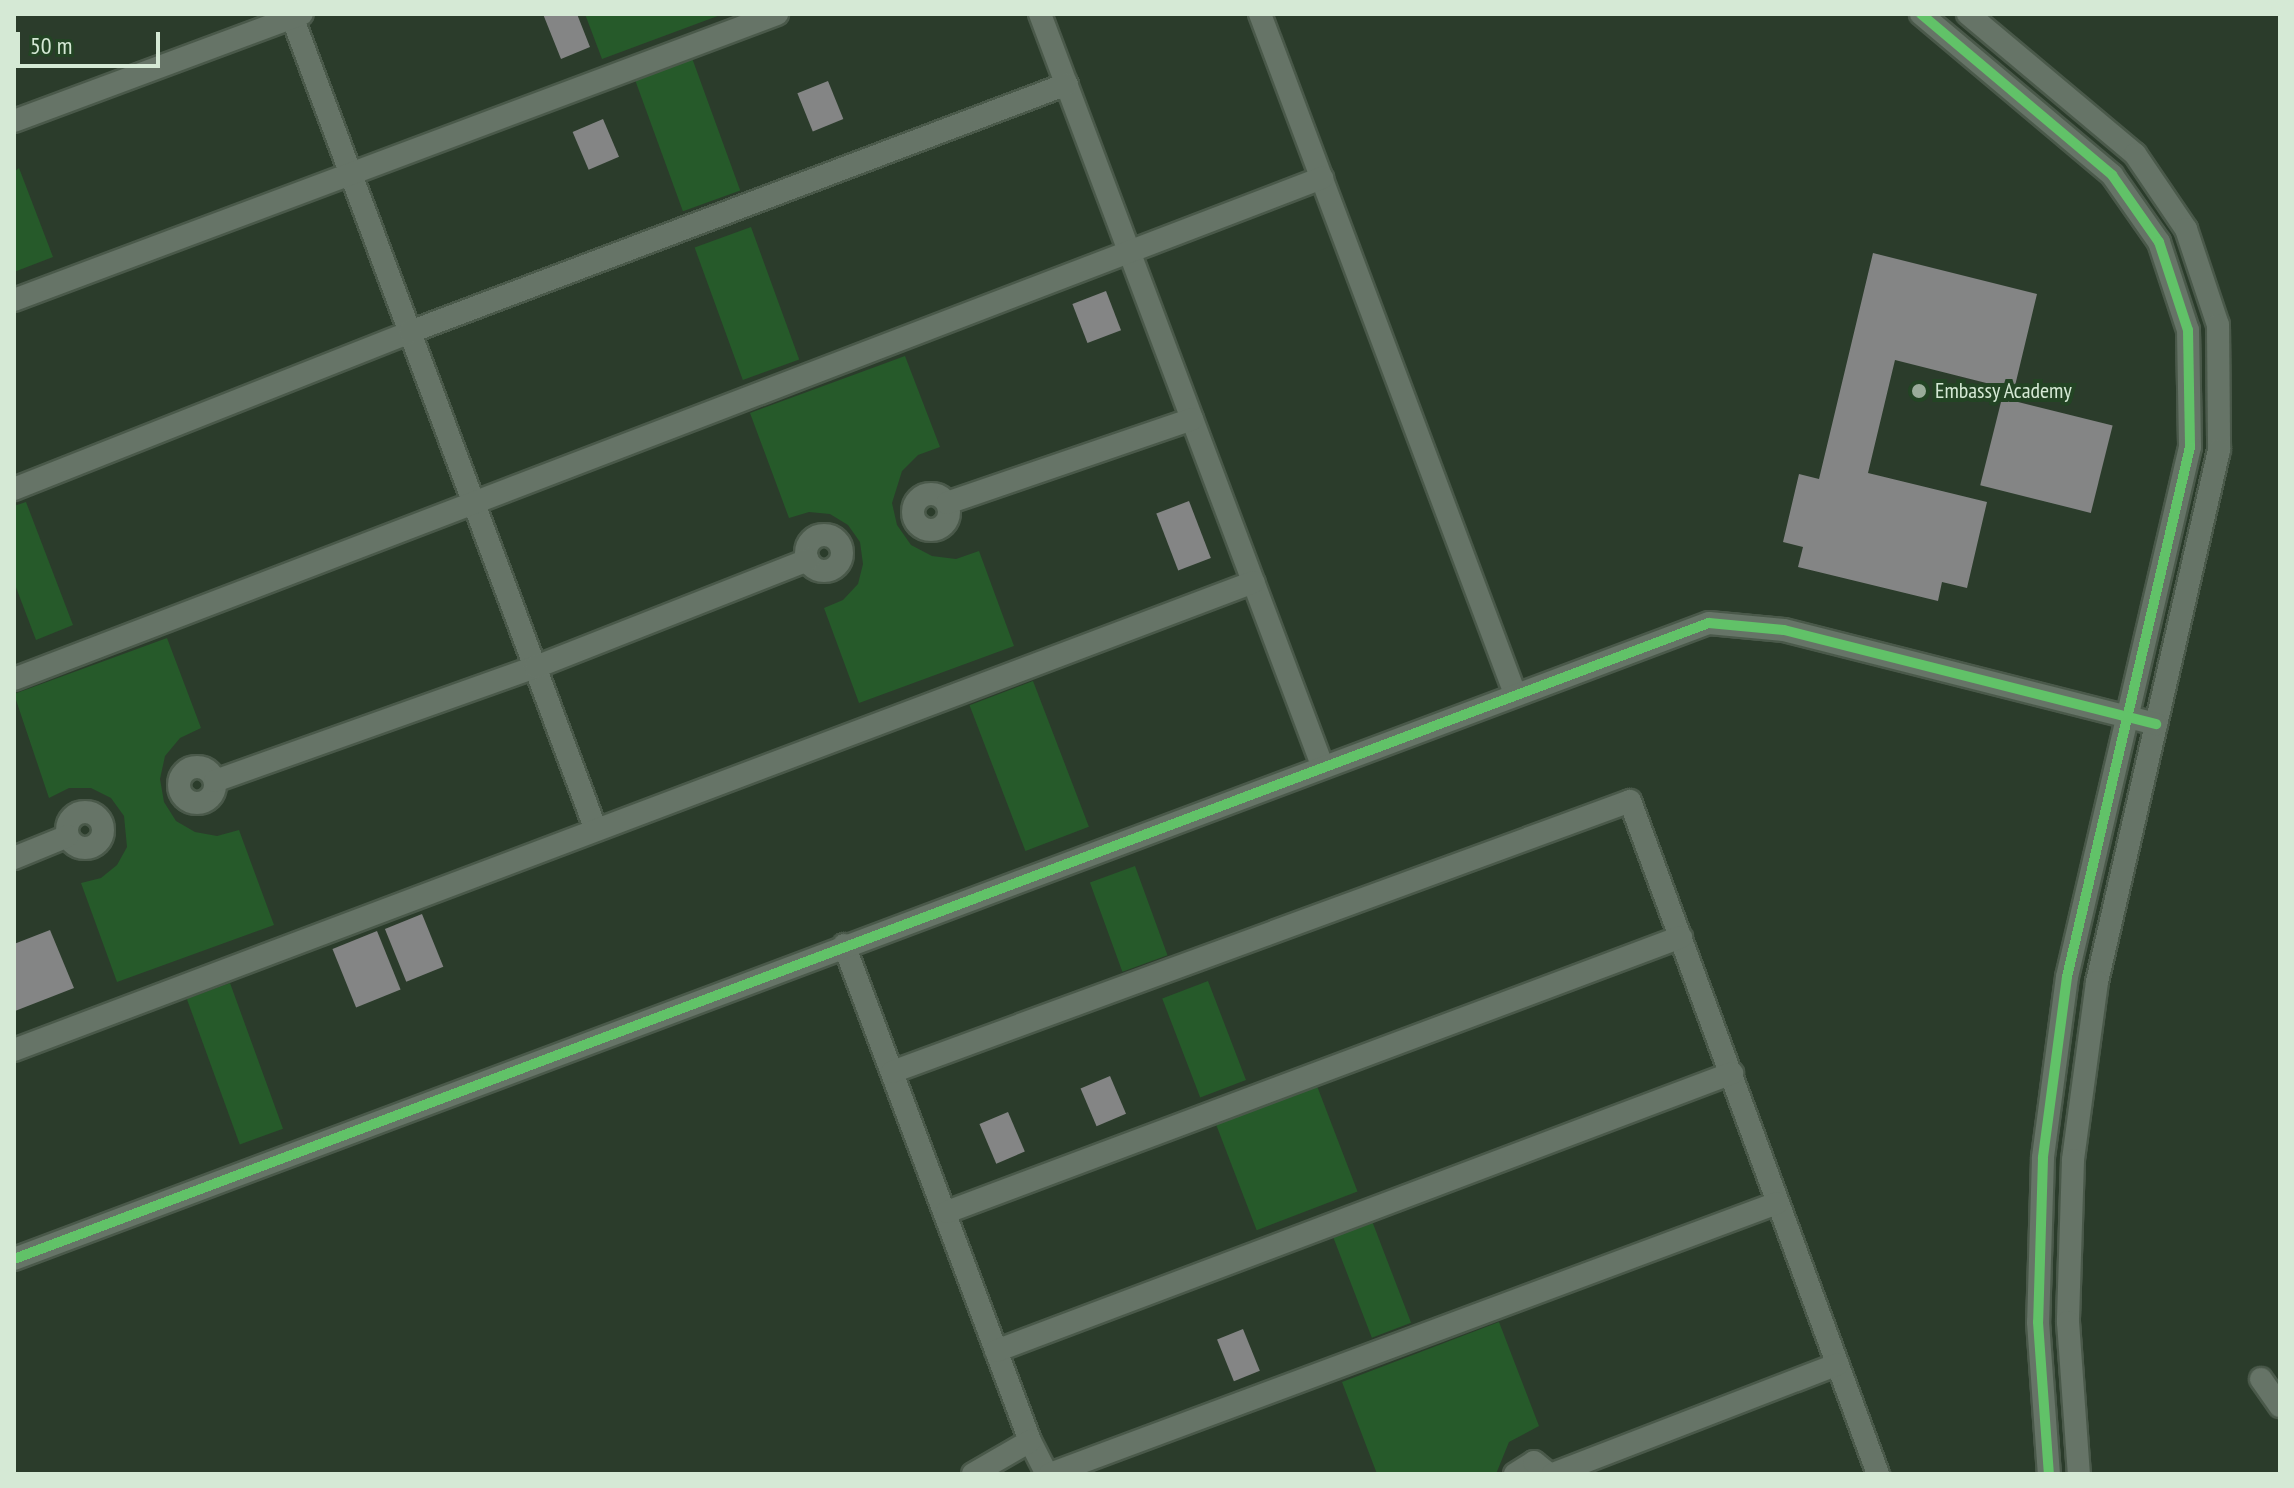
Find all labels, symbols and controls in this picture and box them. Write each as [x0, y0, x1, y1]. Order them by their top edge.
scale bar [20, 16, 164, 66]
text: 50 m [30, 30, 72, 61]
place label: Embassy Academy [1935, 378, 2073, 404]
marker: Embassy Academy [1910, 382, 1928, 400]

